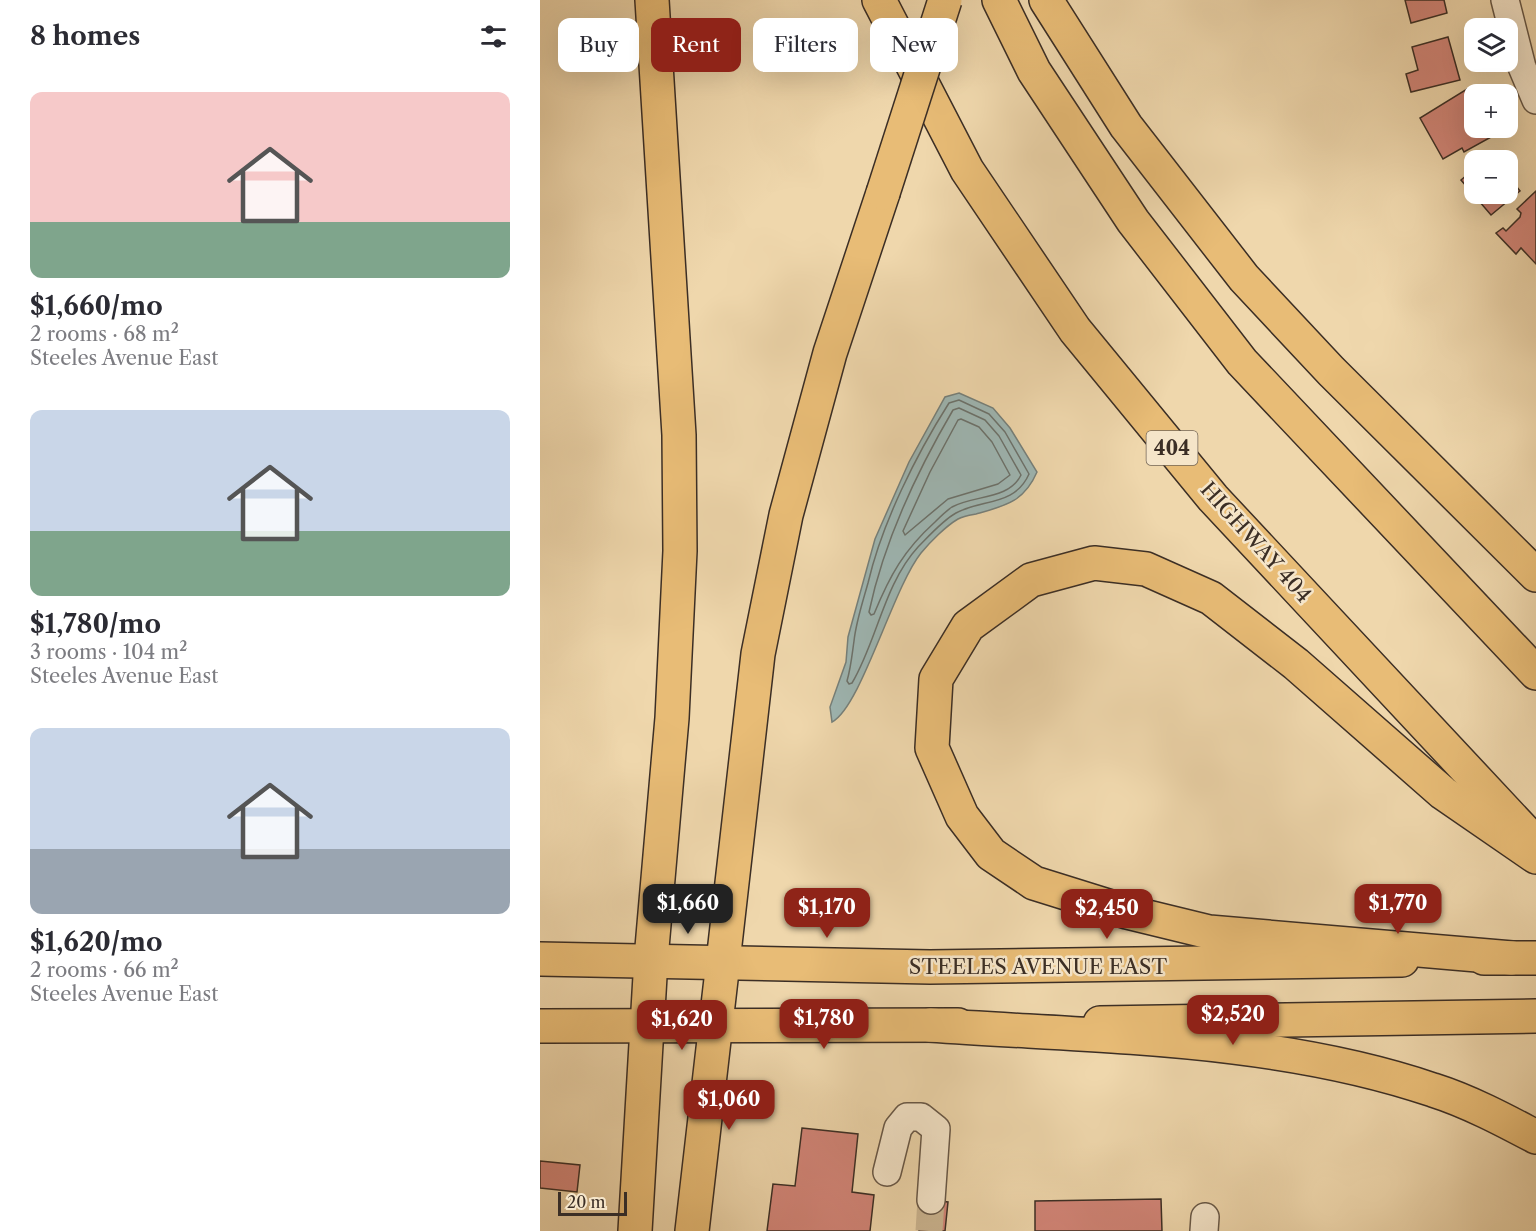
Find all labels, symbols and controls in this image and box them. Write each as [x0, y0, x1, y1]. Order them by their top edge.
chip: Buy [558, 18, 639, 72]
chip: Rent [651, 18, 741, 72]
chip: Filters [753, 18, 858, 72]
chip: New [870, 18, 958, 72]
map controls [1464, 18, 1518, 204]
button: layers [1464, 18, 1518, 72]
text: 8 homes [30, 20, 140, 52]
icon: filters [477, 20, 510, 53]
button: + [1464, 84, 1518, 138]
icon: home [216, 131, 324, 239]
button: − [1464, 150, 1518, 204]
text: $1,660/mo [30, 290, 163, 322]
text: 2 rooms · 68 m² [30, 322, 179, 346]
text: Steeles Avenue East [30, 346, 218, 370]
road number: 404 [1146, 431, 1198, 465]
icon: home [216, 449, 324, 557]
street label: HIGHWAY 404 [1195, 477, 1317, 607]
text: $1,780/mo [30, 608, 161, 640]
text: 3 rooms · 104 m² [30, 640, 187, 664]
text: Steeles Avenue East [30, 664, 218, 688]
icon: home [216, 767, 324, 875]
pin: $1,660 [639, 884, 737, 935]
pin: $1,770 [1349, 884, 1447, 935]
pin: $1,170 [778, 888, 876, 939]
pin: $2,450 [1058, 889, 1156, 940]
text: $1,660 [657, 891, 719, 915]
text: $1,770 [1368, 891, 1428, 915]
text: $1,170 [798, 895, 856, 919]
text: $2,450 [1075, 896, 1139, 920]
text: $1,620/mo [30, 926, 163, 958]
street label: STEELES AVENUE EAST [909, 954, 1167, 979]
text: 2 rooms · 66 m² [30, 958, 179, 982]
text: Steeles Avenue East [30, 982, 218, 1006]
pin: $2,520 [1184, 995, 1282, 1046]
pin: $1,780 [775, 999, 873, 1050]
pin: $1,620 [633, 1000, 731, 1051]
text: $2,520 [1201, 1002, 1265, 1026]
text: $1,780 [794, 1006, 854, 1030]
text: $1,620 [651, 1007, 713, 1031]
pin: $1,060 [680, 1080, 778, 1131]
text: $1,060 [698, 1087, 760, 1111]
scale bar [558, 1189, 627, 1216]
text: 20 m [567, 1192, 606, 1212]

